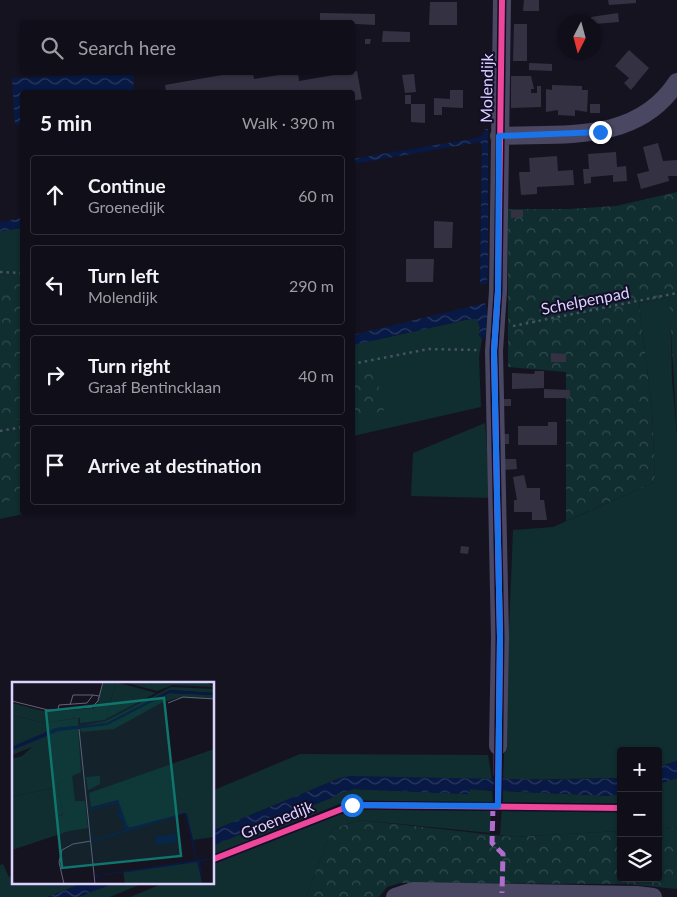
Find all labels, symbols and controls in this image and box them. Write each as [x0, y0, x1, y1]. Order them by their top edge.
north arrow [557, 15, 602, 60]
search box [20, 20, 355, 75]
icon: search [38, 34, 66, 62]
text: Search here [78, 36, 176, 59]
street label: Molendijk [476, 52, 496, 123]
text: 5 min [40, 110, 92, 135]
text: Walk · 390 m [242, 113, 335, 132]
route end [589, 121, 612, 144]
text: Continue [88, 174, 166, 197]
icon: ahead [41, 181, 69, 209]
text: 60 m [298, 186, 334, 205]
text: Groenedijk [88, 197, 165, 216]
text: Turn left [88, 264, 159, 287]
icon: left [41, 271, 69, 299]
text: 290 m [289, 276, 334, 295]
street label: Schelpenpad [539, 282, 631, 318]
text: Molendijk [88, 287, 158, 306]
text: Turn right [88, 354, 170, 377]
icon: right [41, 361, 69, 389]
text: 40 m [298, 366, 334, 385]
text: Graaf Bentincklaan [88, 377, 221, 396]
icon: arrive [41, 451, 69, 479]
text: Arrive at destination [88, 454, 261, 477]
inset map [12, 682, 215, 884]
map controls [617, 747, 662, 882]
button: + [617, 747, 662, 792]
button: − [617, 792, 662, 837]
route start [341, 794, 364, 817]
street label: Groenedijk [238, 795, 317, 842]
button: layers [617, 837, 662, 882]

